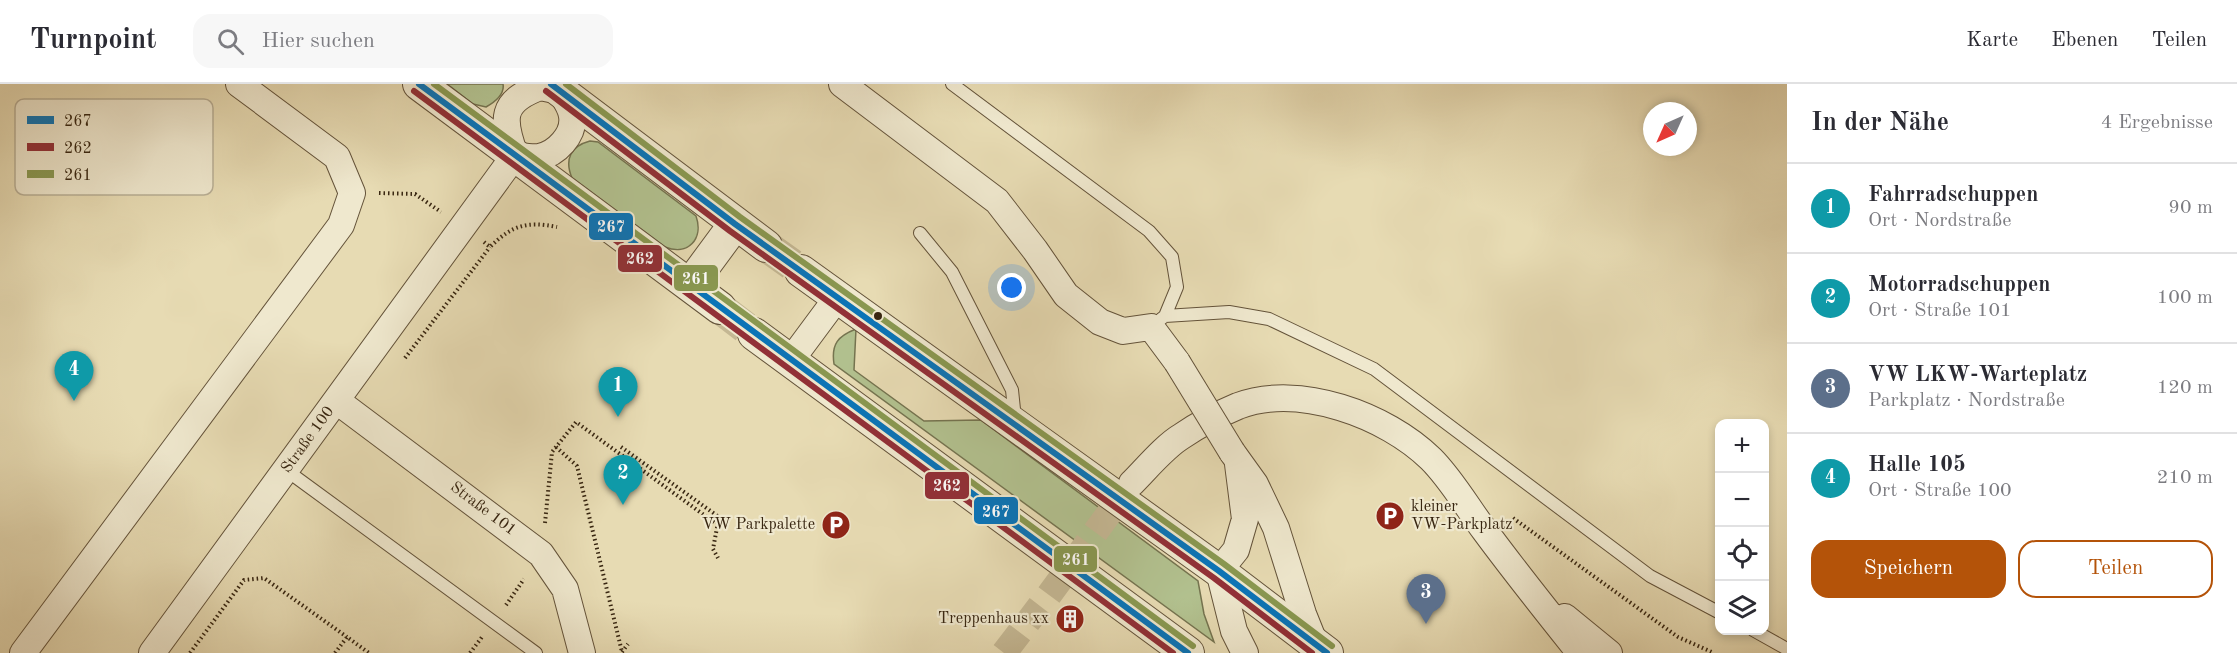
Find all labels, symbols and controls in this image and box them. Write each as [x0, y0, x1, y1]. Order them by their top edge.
search box [193, 14, 613, 68]
icon: search [214, 25, 247, 58]
text: Turnpoint [30, 27, 157, 55]
text: Hier suchen [262, 30, 375, 52]
text: Karte [1966, 30, 2018, 51]
text: Ebenen [2051, 30, 2118, 51]
text: Teilen [2151, 30, 2207, 51]
legend [15, 99, 213, 195]
north arrow [1643, 102, 1697, 156]
text: In der Nähe [1811, 110, 1949, 136]
text: 4 Ergebnisse [2101, 113, 2213, 133]
text: 267 [64, 114, 92, 130]
text: 262 [64, 141, 92, 157]
text: 261 [64, 168, 92, 184]
text: Fahrradschuppen [1868, 184, 2038, 206]
text: 1 [1825, 198, 1836, 218]
text: 90 m [2168, 198, 2213, 218]
text: Ort · Nordstraße [1868, 211, 2011, 231]
line badge: 267 [588, 212, 634, 241]
text: 267 [597, 220, 625, 236]
line badge: 262 [617, 244, 663, 273]
text: 262 [626, 252, 654, 268]
line badge: 261 [673, 264, 719, 292]
text: 261 [682, 272, 710, 288]
your location [997, 273, 1026, 302]
text: Motorradschuppen [1868, 274, 2051, 296]
text: 2 [1825, 288, 1836, 308]
text: 100 m [2157, 288, 2213, 308]
text: Ort · Straße 101 [1868, 301, 2012, 321]
unlabelled marker [872, 310, 884, 322]
pin: 4 [54, 352, 94, 401]
text: VW LKW-Warteplatz [1868, 364, 2087, 386]
pin: 1 [598, 368, 638, 417]
text: 3 [1825, 378, 1836, 398]
text: 120 m [2157, 378, 2213, 398]
text: Parkplatz · Nordstraße [1868, 391, 2065, 411]
street label: Straße 100 [279, 404, 337, 476]
map controls [1715, 419, 1769, 635]
button: + [1715, 419, 1769, 473]
text: Halle 105 [1868, 454, 1966, 476]
pin: 2 [604, 456, 642, 505]
text: 4 [1825, 468, 1836, 488]
text: 210 m [2157, 468, 2213, 488]
line badge: 262 [924, 471, 970, 500]
button: − [1715, 473, 1769, 527]
street label: Straße 101 [447, 479, 519, 539]
text: 262 [933, 479, 961, 495]
text: Ort · Straße 100 [1868, 481, 2012, 501]
line badge: 267 [973, 496, 1019, 525]
place label: kleiner VW-Parkplatz [1411, 499, 1512, 533]
parking icon: kleiner VW-Parkplatz [1374, 500, 1406, 532]
text: 267 [982, 505, 1010, 521]
parking icon: VW Parkpalette [820, 509, 852, 541]
place label: VW Parkpalette [702, 517, 815, 533]
button: locate [1715, 527, 1769, 581]
button: Speichern [1811, 540, 2006, 598]
button: Teilen [2018, 540, 2213, 598]
line badge: 261 [1053, 545, 1098, 573]
text: 261 [1062, 553, 1090, 569]
pin: 3 [1406, 574, 1446, 624]
button: layers [1715, 581, 1769, 635]
building icon: Treppenhaus xx [1054, 603, 1086, 635]
place label: Treppenhaus xx [938, 611, 1049, 627]

